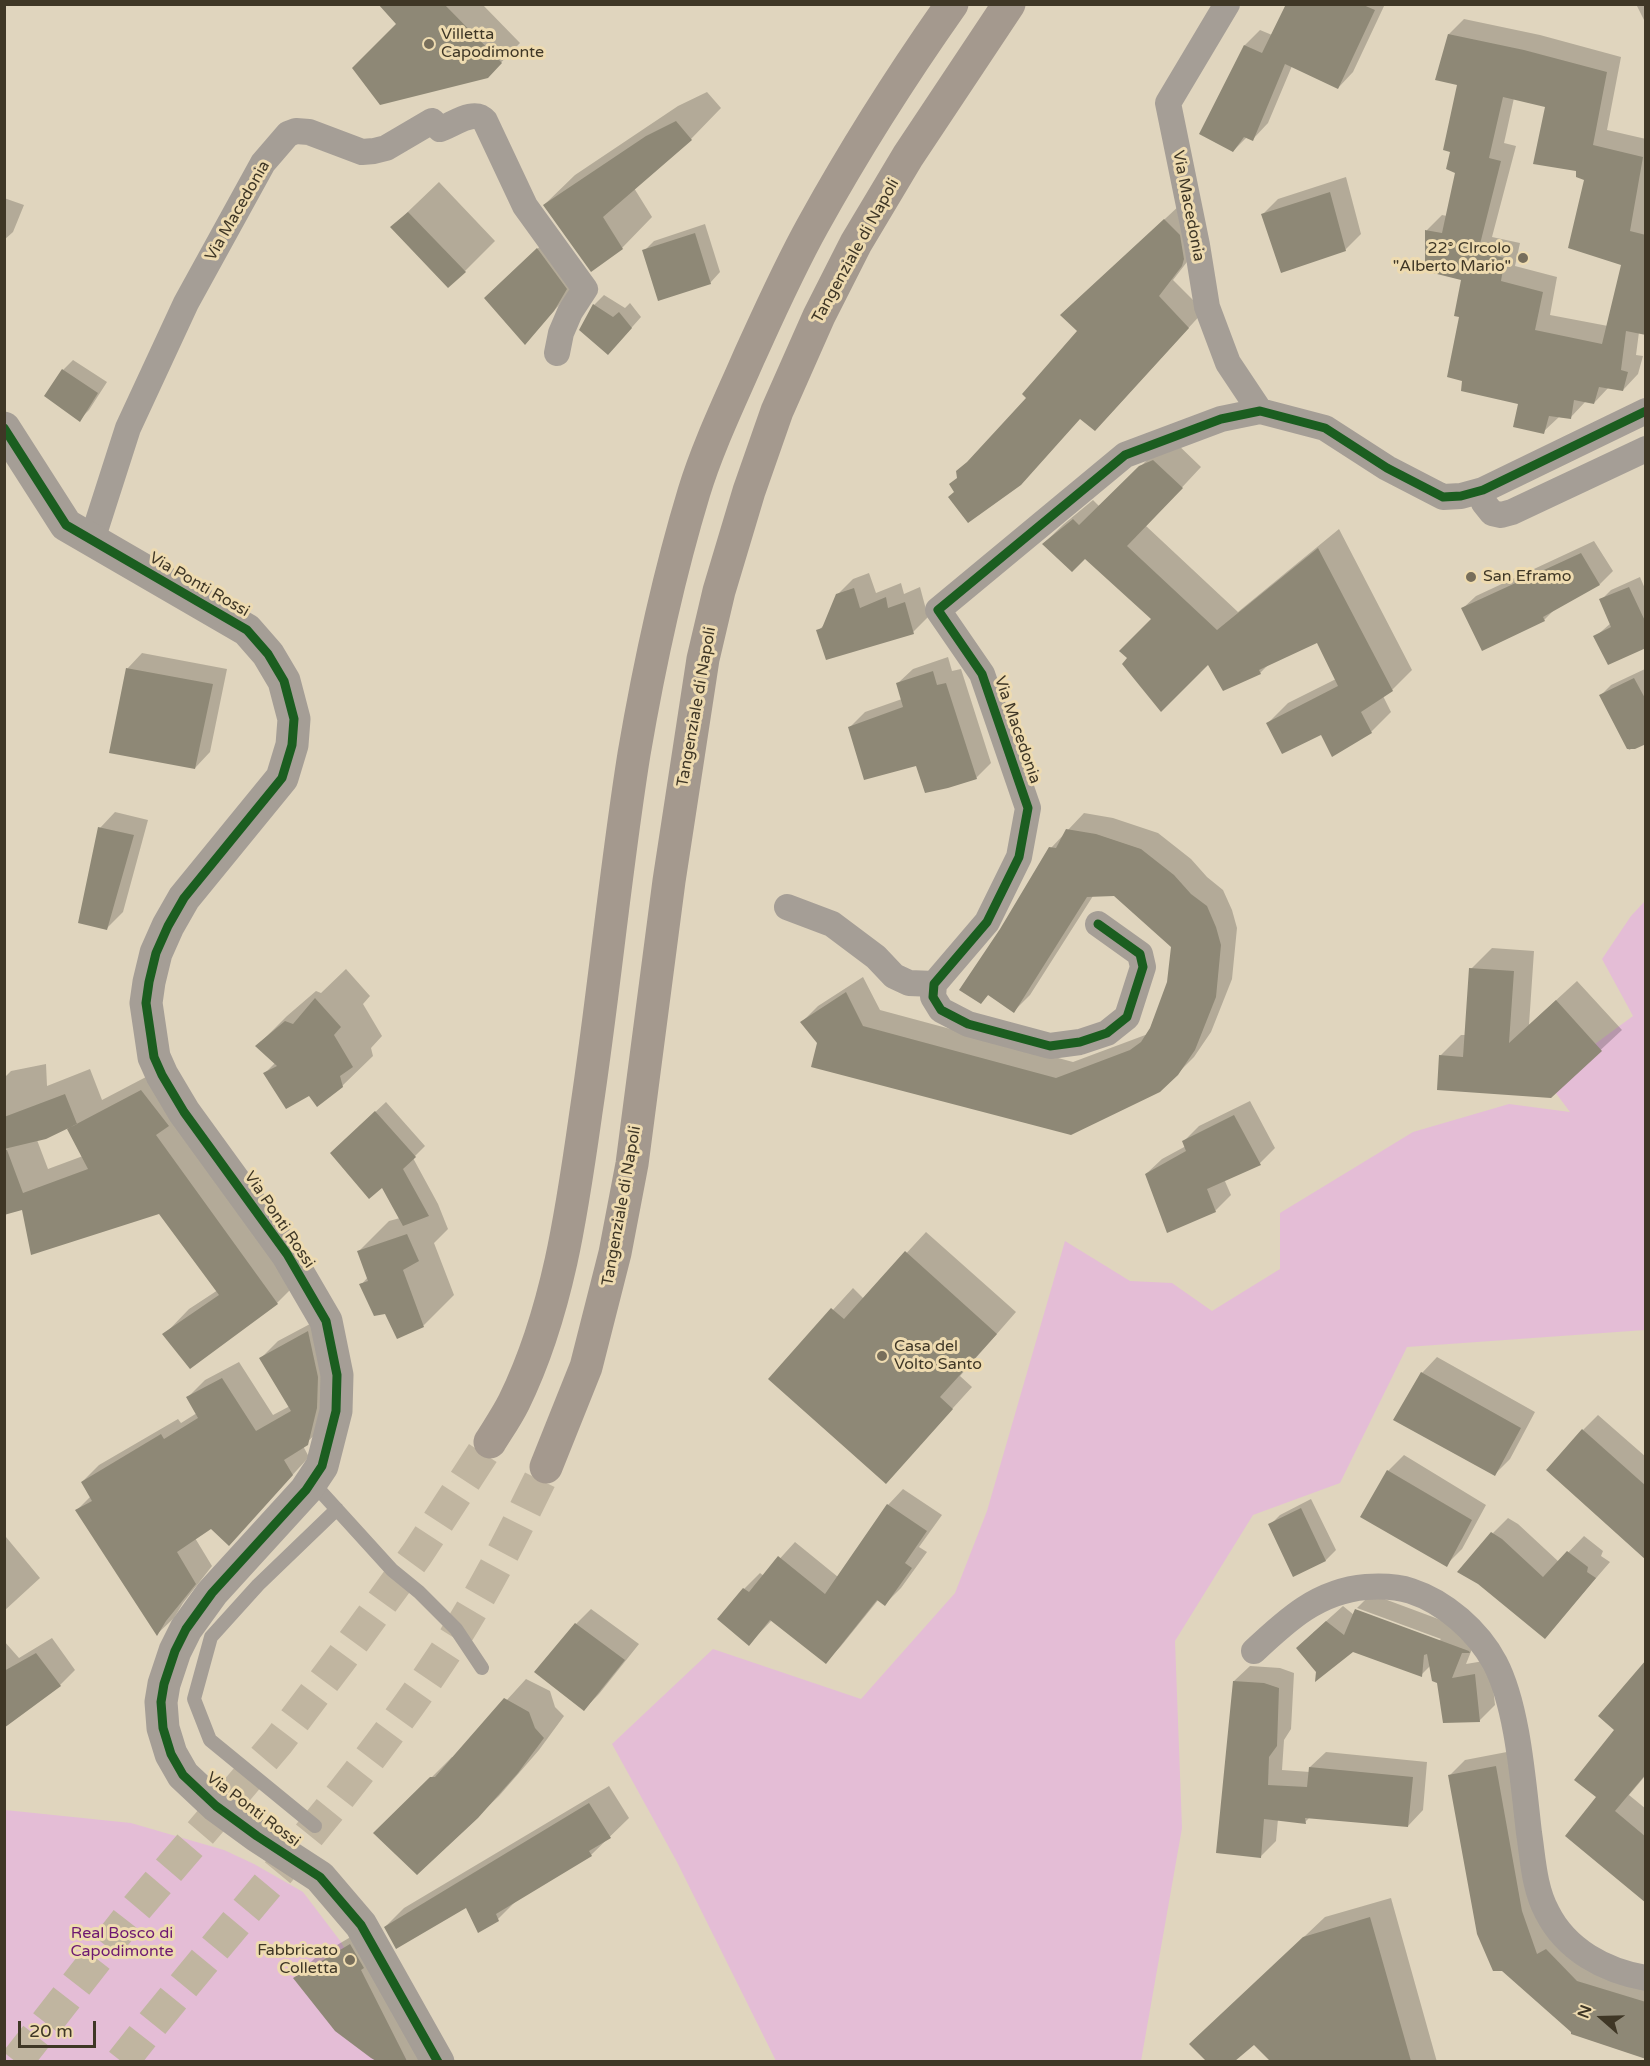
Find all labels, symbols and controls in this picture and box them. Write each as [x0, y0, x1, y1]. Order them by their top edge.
place label: Villetta Capodimonte [441, 25, 544, 63]
marker: Villetta Capodimonte [422, 37, 436, 51]
street label: Via Macedonia [1168, 149, 1208, 263]
street label: Via Macedonia [202, 157, 274, 265]
street label: Tangenziale di Napoli [808, 175, 904, 327]
place label: 22° CIrcolo "Alberto Mario" [1393, 239, 1511, 277]
marker: 22° CIrcolo "Alberto Mario" [1516, 251, 1530, 265]
street label: Via Ponti Rossi [145, 549, 253, 621]
place label: San Eframo [1483, 567, 1571, 587]
marker: San Eframo [1464, 570, 1478, 584]
street label: Tangenziale di Napoli [673, 626, 721, 788]
street label: Via Macedonia [990, 674, 1044, 786]
street label: Tangenziale di Napoli [598, 1125, 646, 1287]
street label: Via Ponti Rossi [240, 1168, 318, 1272]
place label: Casa del Volto Santo [894, 1337, 982, 1375]
marker: Casa del Volto Santo [875, 1349, 889, 1363]
street label: Via Ponti Rossi [202, 1768, 304, 1852]
park label: Real Bosco di Capodimonte [70, 1924, 174, 1962]
place label: Fabbricato Colletta [257, 1941, 338, 1979]
marker: Fabbricato Colletta [343, 1953, 357, 1967]
north arrow [1572, 1988, 1632, 2048]
text: N [1573, 2002, 1597, 2021]
scale bar [21, 2009, 99, 2047]
text: 20 m [29, 2020, 73, 2042]

